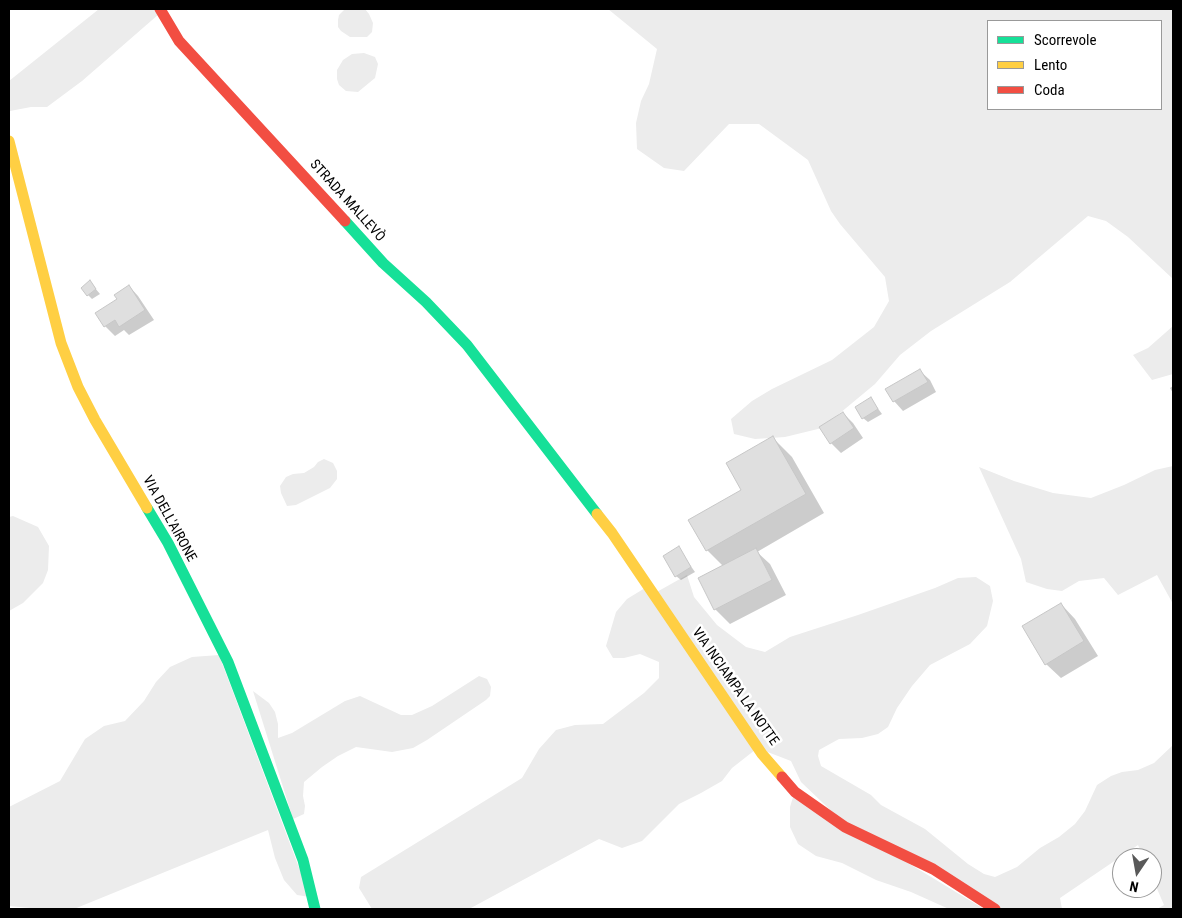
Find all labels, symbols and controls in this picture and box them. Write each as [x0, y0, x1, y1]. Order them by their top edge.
legend [987, 20, 1162, 110]
text: Scorrevole [1034, 31, 1096, 49]
text: Lento [1034, 56, 1067, 74]
text: Coda [1034, 81, 1065, 99]
street label: STRADA MALLEVÒ [306, 157, 388, 245]
street label: VIA DELL'AIRONE [138, 473, 200, 565]
street label: VIA INCIAMPA LA NOTTE [688, 625, 782, 749]
north arrow [1112, 848, 1162, 898]
text: N [1128, 878, 1140, 895]

